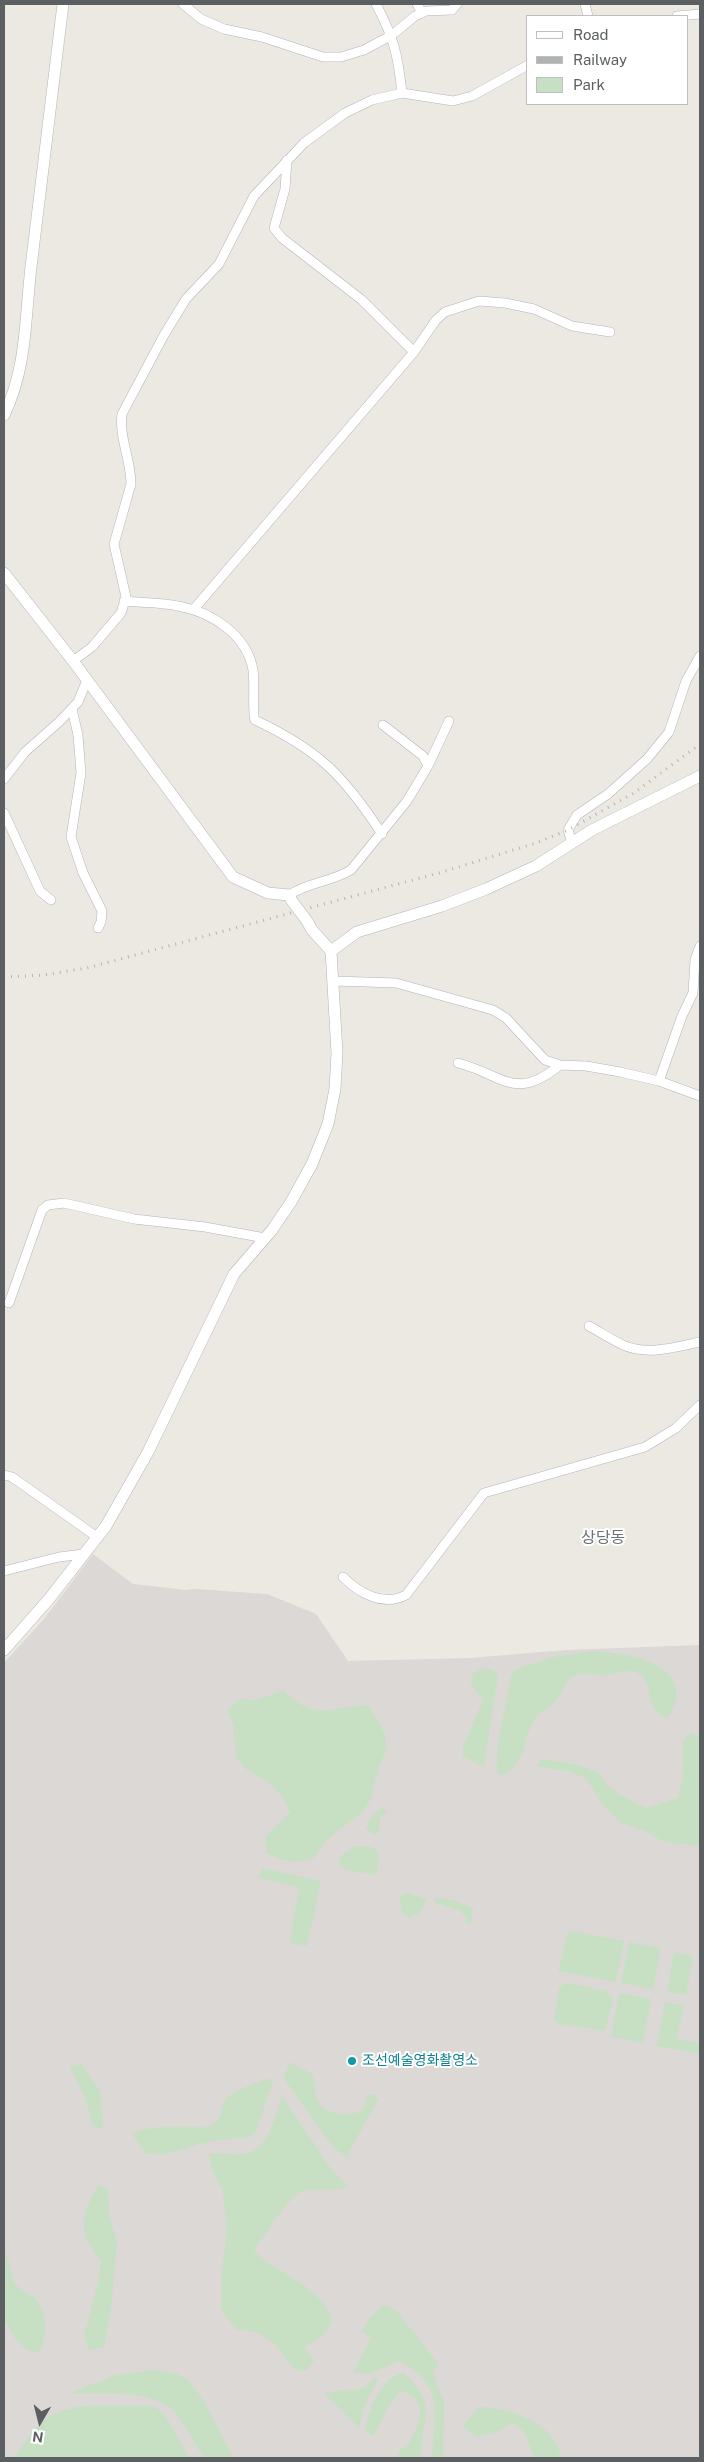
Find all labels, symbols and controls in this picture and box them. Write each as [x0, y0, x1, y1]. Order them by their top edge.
legend [526, 15, 689, 105]
text: Road [573, 26, 609, 43]
text: Railway [573, 51, 627, 68]
text: Park [573, 76, 605, 93]
district label: 상당동 [581, 1528, 625, 1548]
place label: 조선예술영화촬영소 [362, 2053, 478, 2069]
marker: 조선예술영화촬영소 [346, 2055, 358, 2067]
north arrow [15, 2397, 65, 2447]
text: N [31, 2428, 44, 2446]

